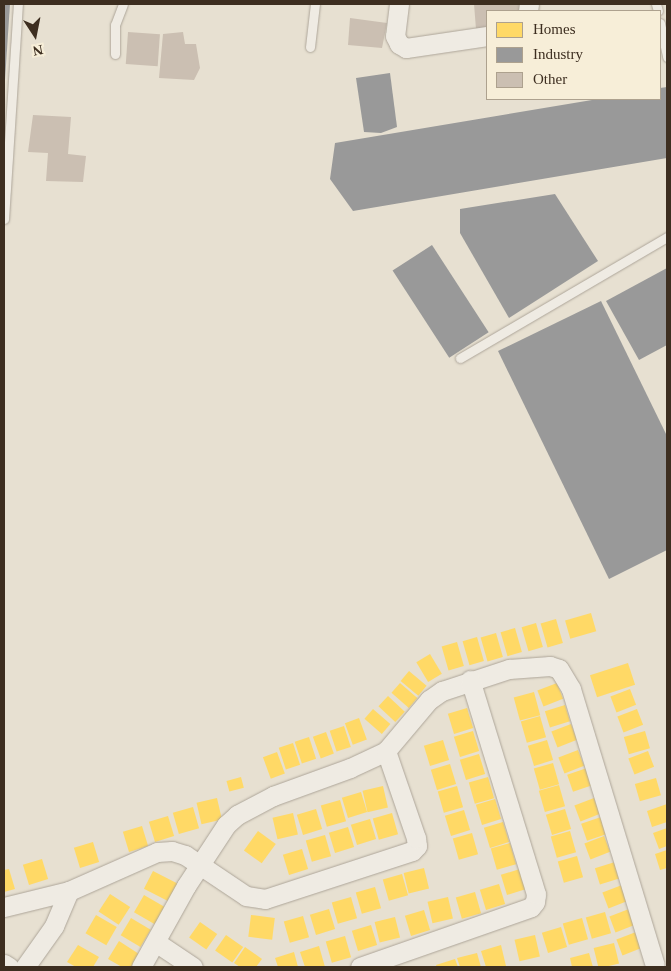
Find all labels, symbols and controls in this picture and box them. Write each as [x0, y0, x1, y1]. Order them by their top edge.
north arrow [10, 10, 60, 60]
legend [486, 10, 661, 100]
text: Homes [533, 21, 576, 37]
text: N [32, 42, 44, 59]
text: Industry [533, 46, 583, 62]
text: Other [533, 71, 567, 87]

